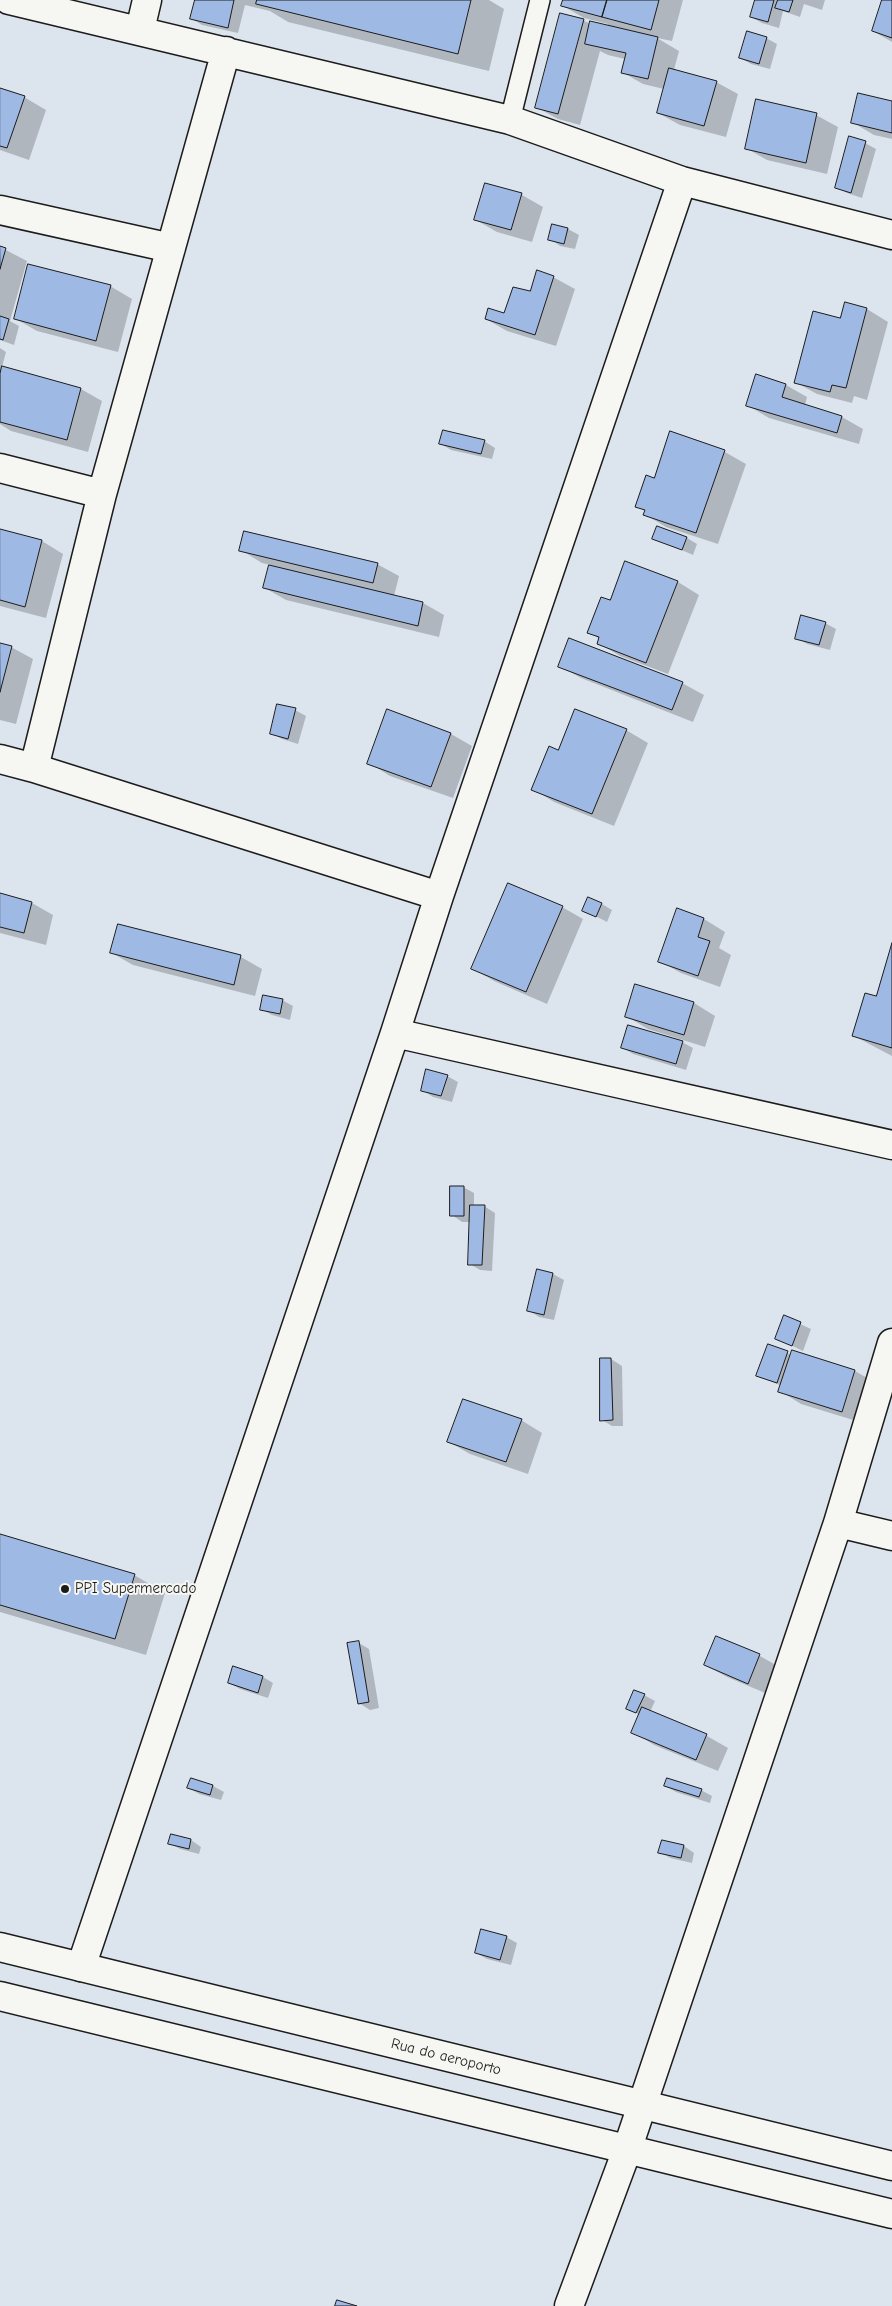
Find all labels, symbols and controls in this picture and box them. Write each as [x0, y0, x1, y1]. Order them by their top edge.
place label: PPI Supermercado [75, 1580, 196, 1598]
marker: PPI Supermercado [59, 1583, 71, 1595]
street label: Rua do aeroporto [389, 2035, 503, 2079]

